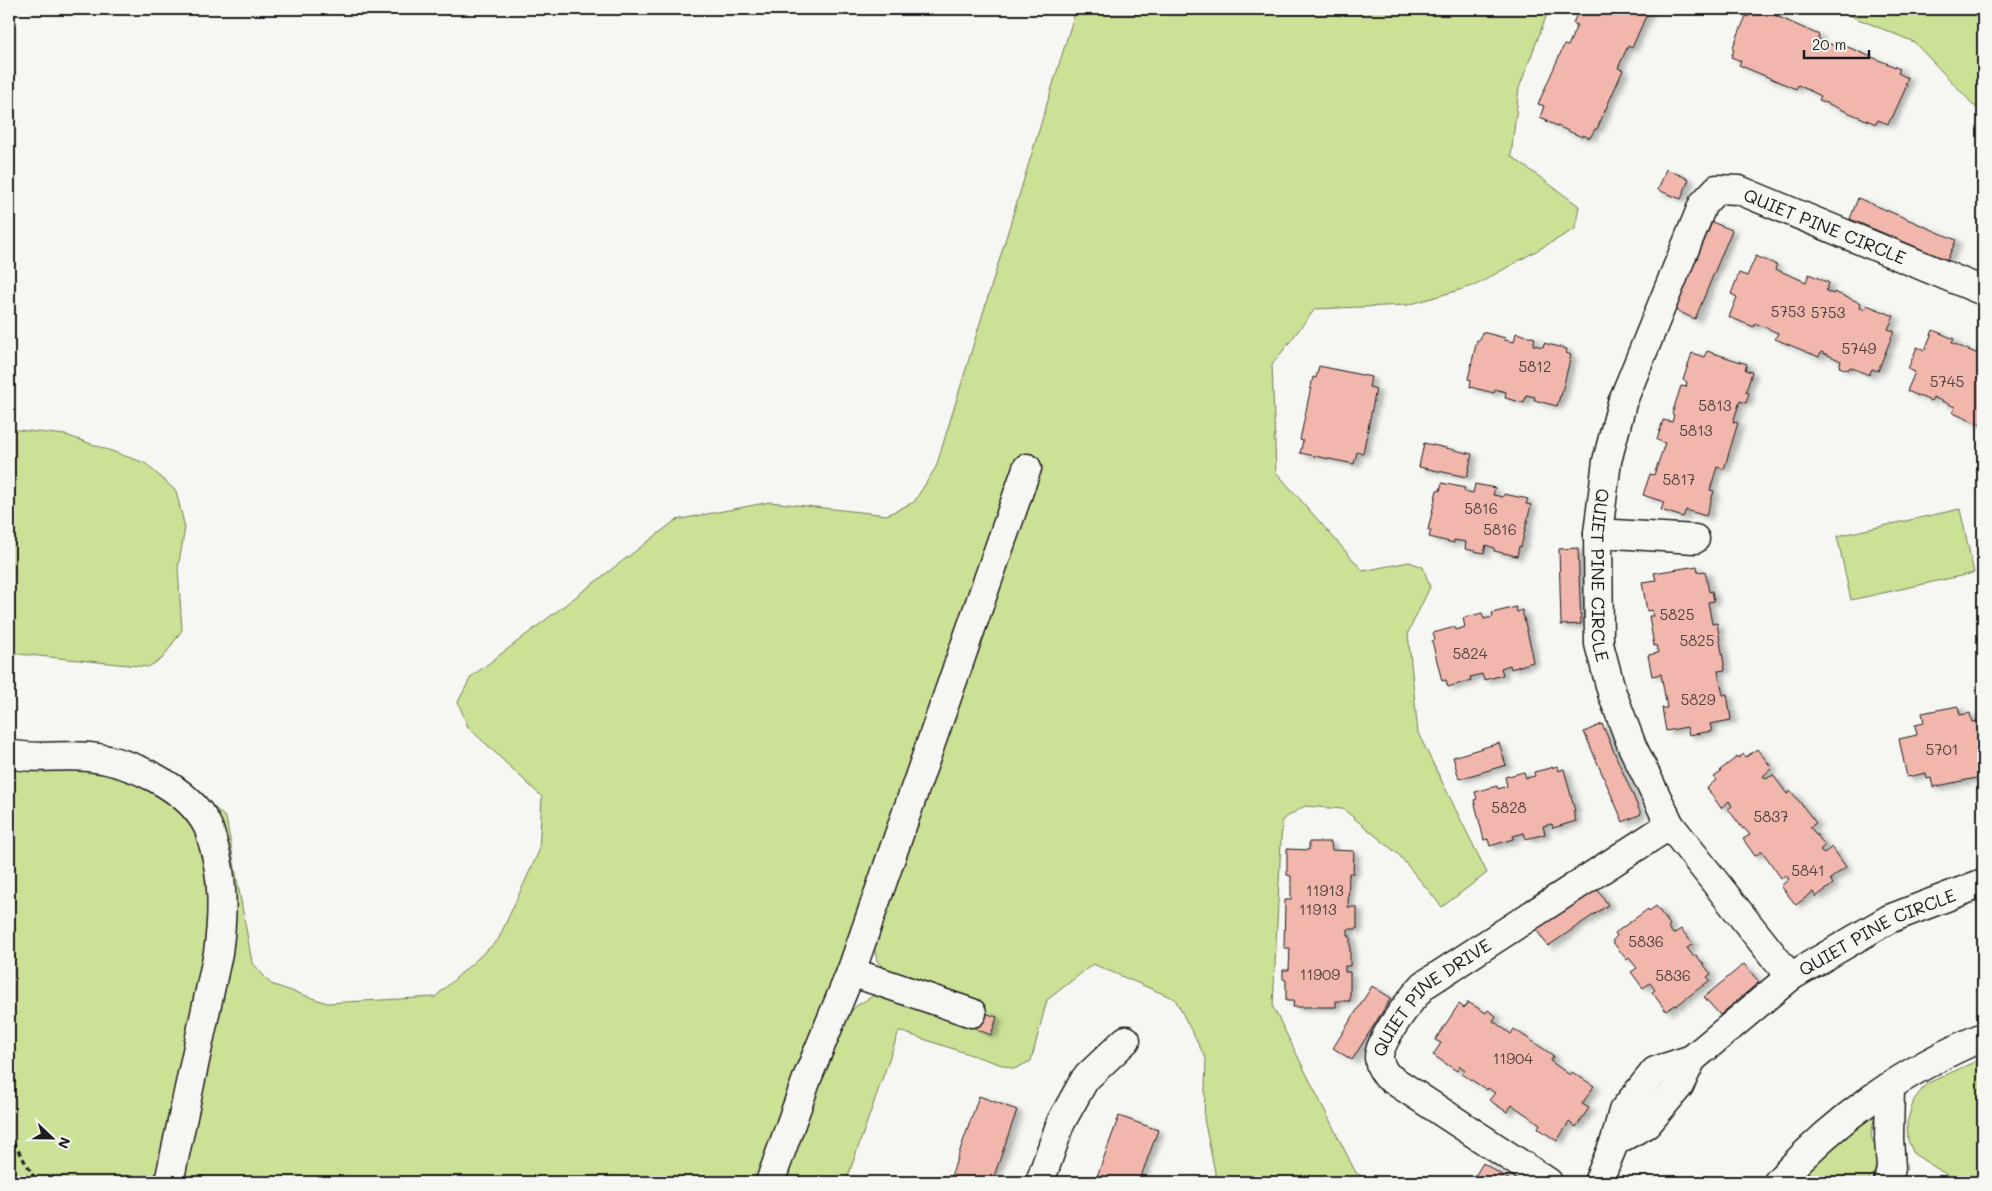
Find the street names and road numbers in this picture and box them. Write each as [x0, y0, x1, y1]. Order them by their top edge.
street label: QUIET PINE CIRCLE [1740, 182, 1910, 270]
street label: QUIET PINE CIRCLE [1586, 487, 1615, 664]
street label: QUIET PINE CIRCLE [1794, 883, 1959, 981]
street label: QUIET PINE DRIVE [1367, 933, 1495, 1060]

